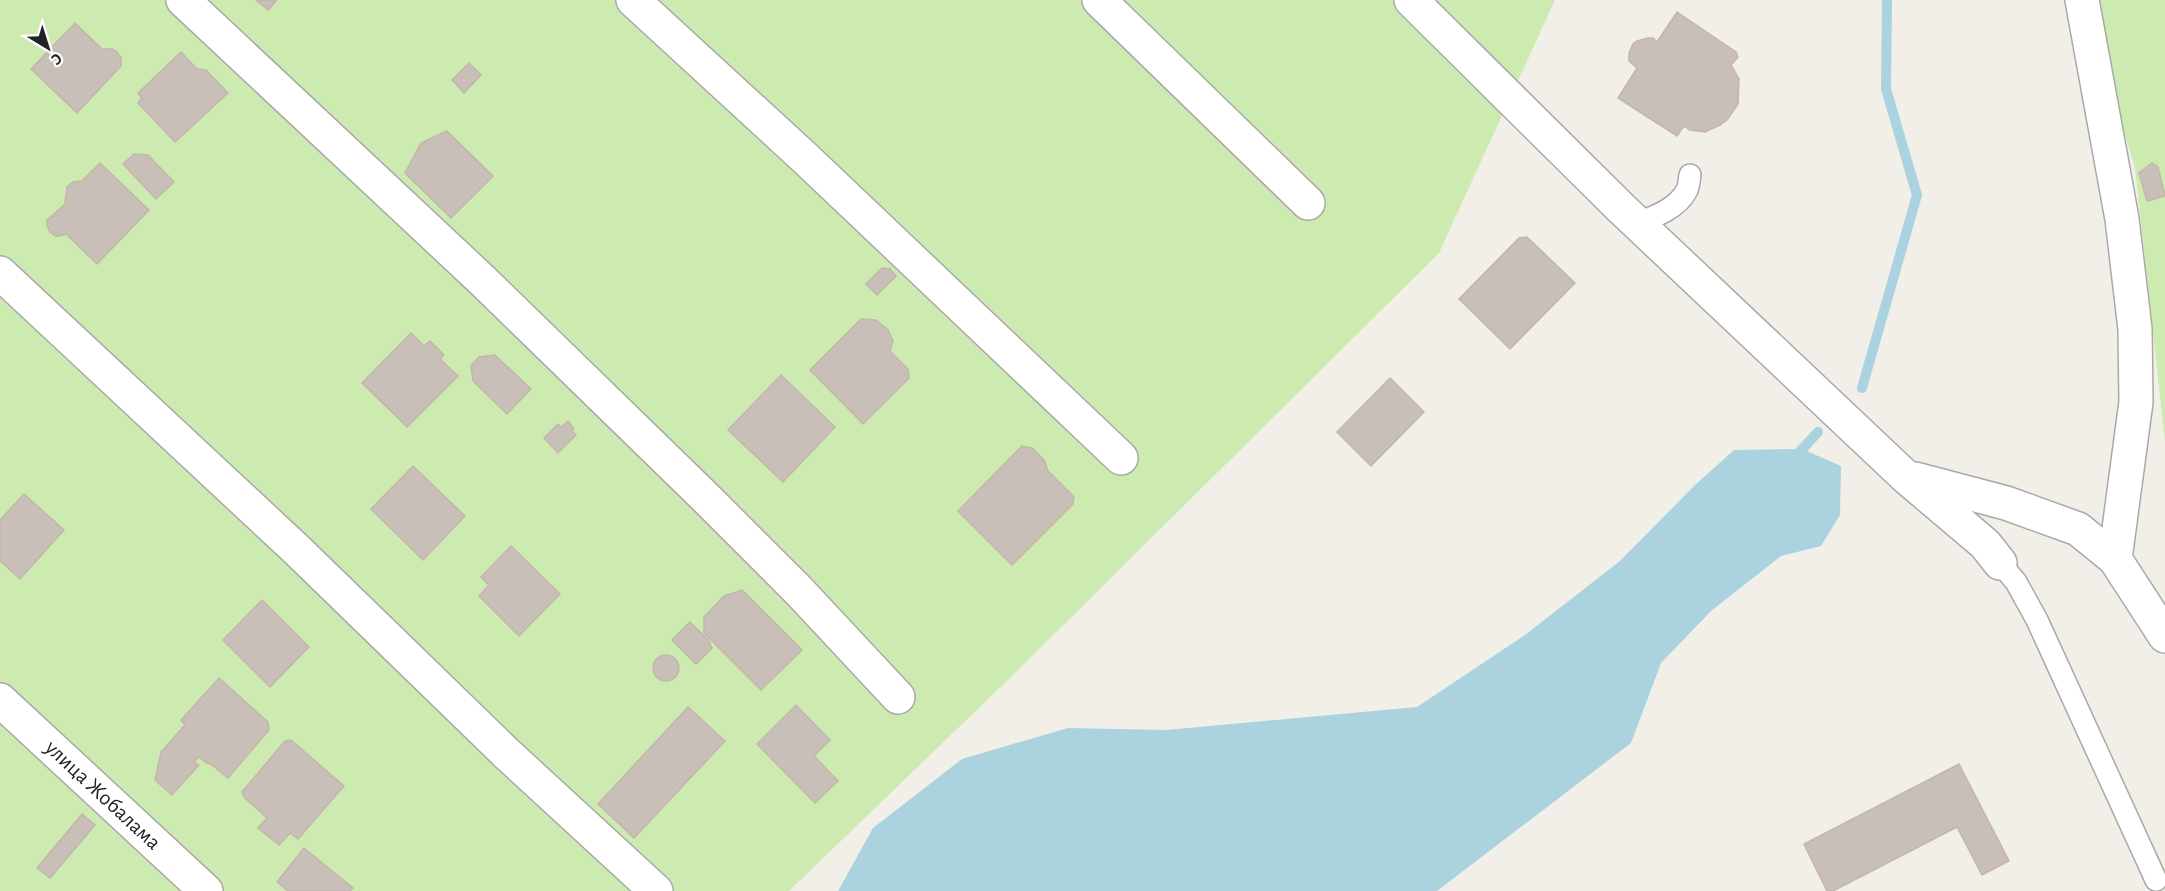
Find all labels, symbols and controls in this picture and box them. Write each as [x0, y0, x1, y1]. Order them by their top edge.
north arrow [18, 18, 78, 78]
text: С [48, 50, 65, 68]
street label: улица Жобалама [40, 735, 165, 854]

